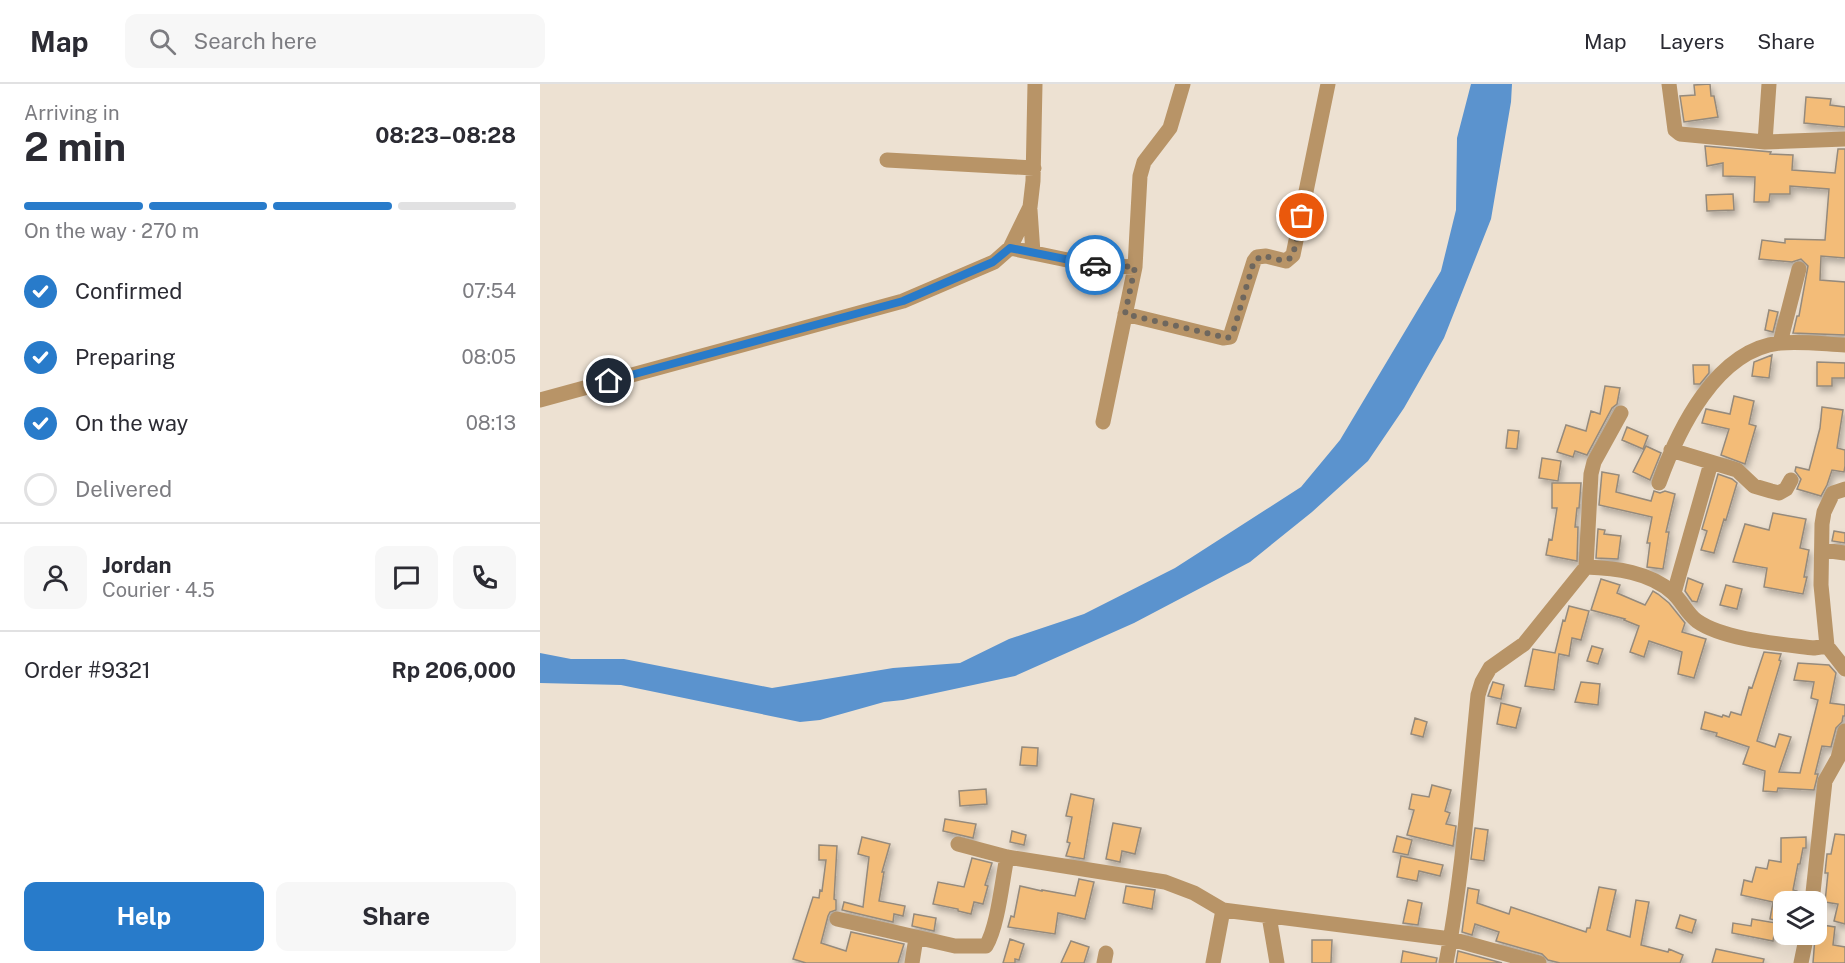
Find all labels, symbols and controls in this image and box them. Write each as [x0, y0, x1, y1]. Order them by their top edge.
search box [125, 14, 545, 68]
text: Map [30, 25, 89, 58]
icon: search [146, 25, 179, 58]
text: Search here [194, 28, 317, 54]
text: Map [1584, 29, 1627, 54]
text: Layers [1660, 29, 1724, 54]
text: Share [1757, 29, 1815, 54]
text: Arriving in [24, 101, 119, 125]
text: 08:23–08:28 [375, 122, 516, 148]
text: 2 min [24, 124, 126, 170]
pin [1276, 190, 1327, 241]
icon: bag [1285, 199, 1318, 232]
text: On the way · 270 m [24, 219, 199, 243]
courier [1065, 235, 1125, 295]
icon: car [1079, 249, 1112, 282]
icon: check [24, 275, 57, 308]
text: Confirmed [75, 278, 182, 304]
text: 07:54 [462, 279, 516, 303]
icon: check [24, 341, 57, 374]
text: Preparing [75, 344, 176, 370]
text: 08:05 [461, 345, 516, 369]
pin [583, 355, 634, 406]
icon: home [592, 364, 625, 397]
icon: check [24, 407, 57, 440]
text: On the way [75, 410, 188, 436]
text: 08:13 [466, 411, 516, 435]
text: Delivered [75, 476, 172, 502]
button: person [24, 546, 87, 609]
button: chat [375, 546, 438, 609]
button: phone [453, 546, 516, 609]
text: Jordan [102, 552, 171, 578]
text: Courier · 4.5 [102, 578, 215, 602]
text: Order #9321 [24, 657, 151, 683]
text: Rp 206,000 [391, 657, 516, 683]
button: Help [24, 882, 264, 951]
button: Share [276, 882, 516, 951]
map controls [1773, 891, 1827, 945]
button: layers [1773, 891, 1827, 945]

